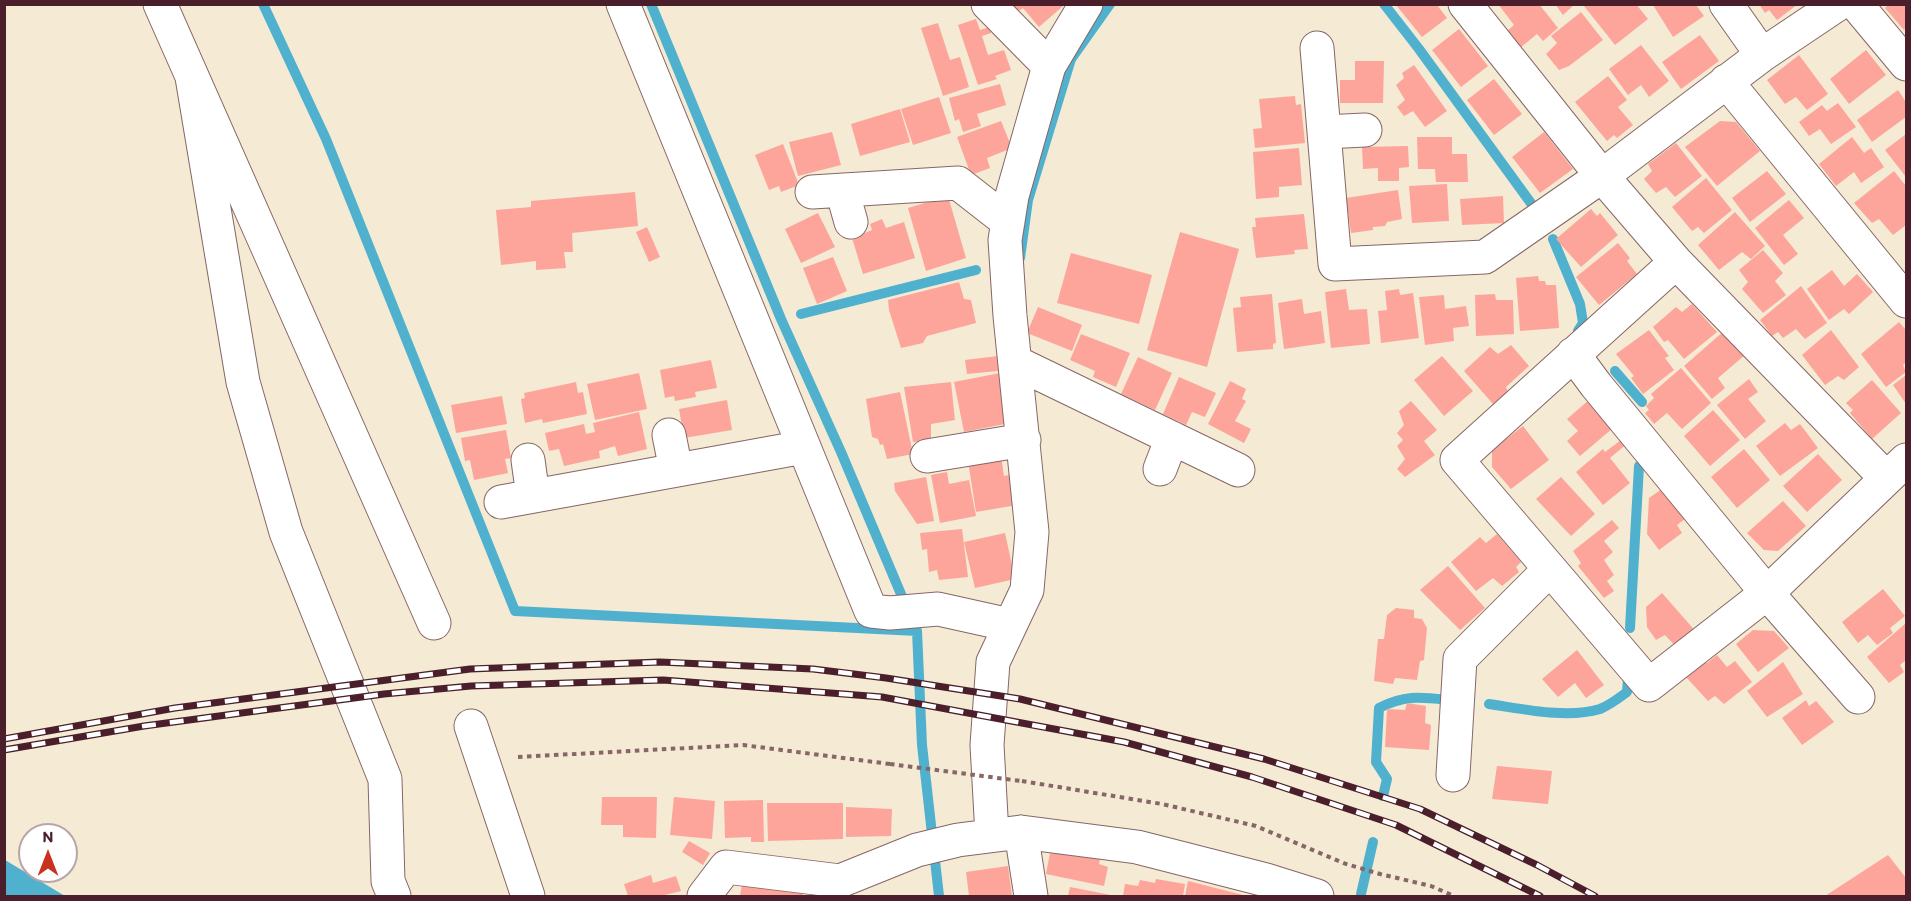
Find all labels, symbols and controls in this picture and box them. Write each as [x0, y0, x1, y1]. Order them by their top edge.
north arrow [18, 823, 78, 883]
text: N [43, 827, 53, 846]

